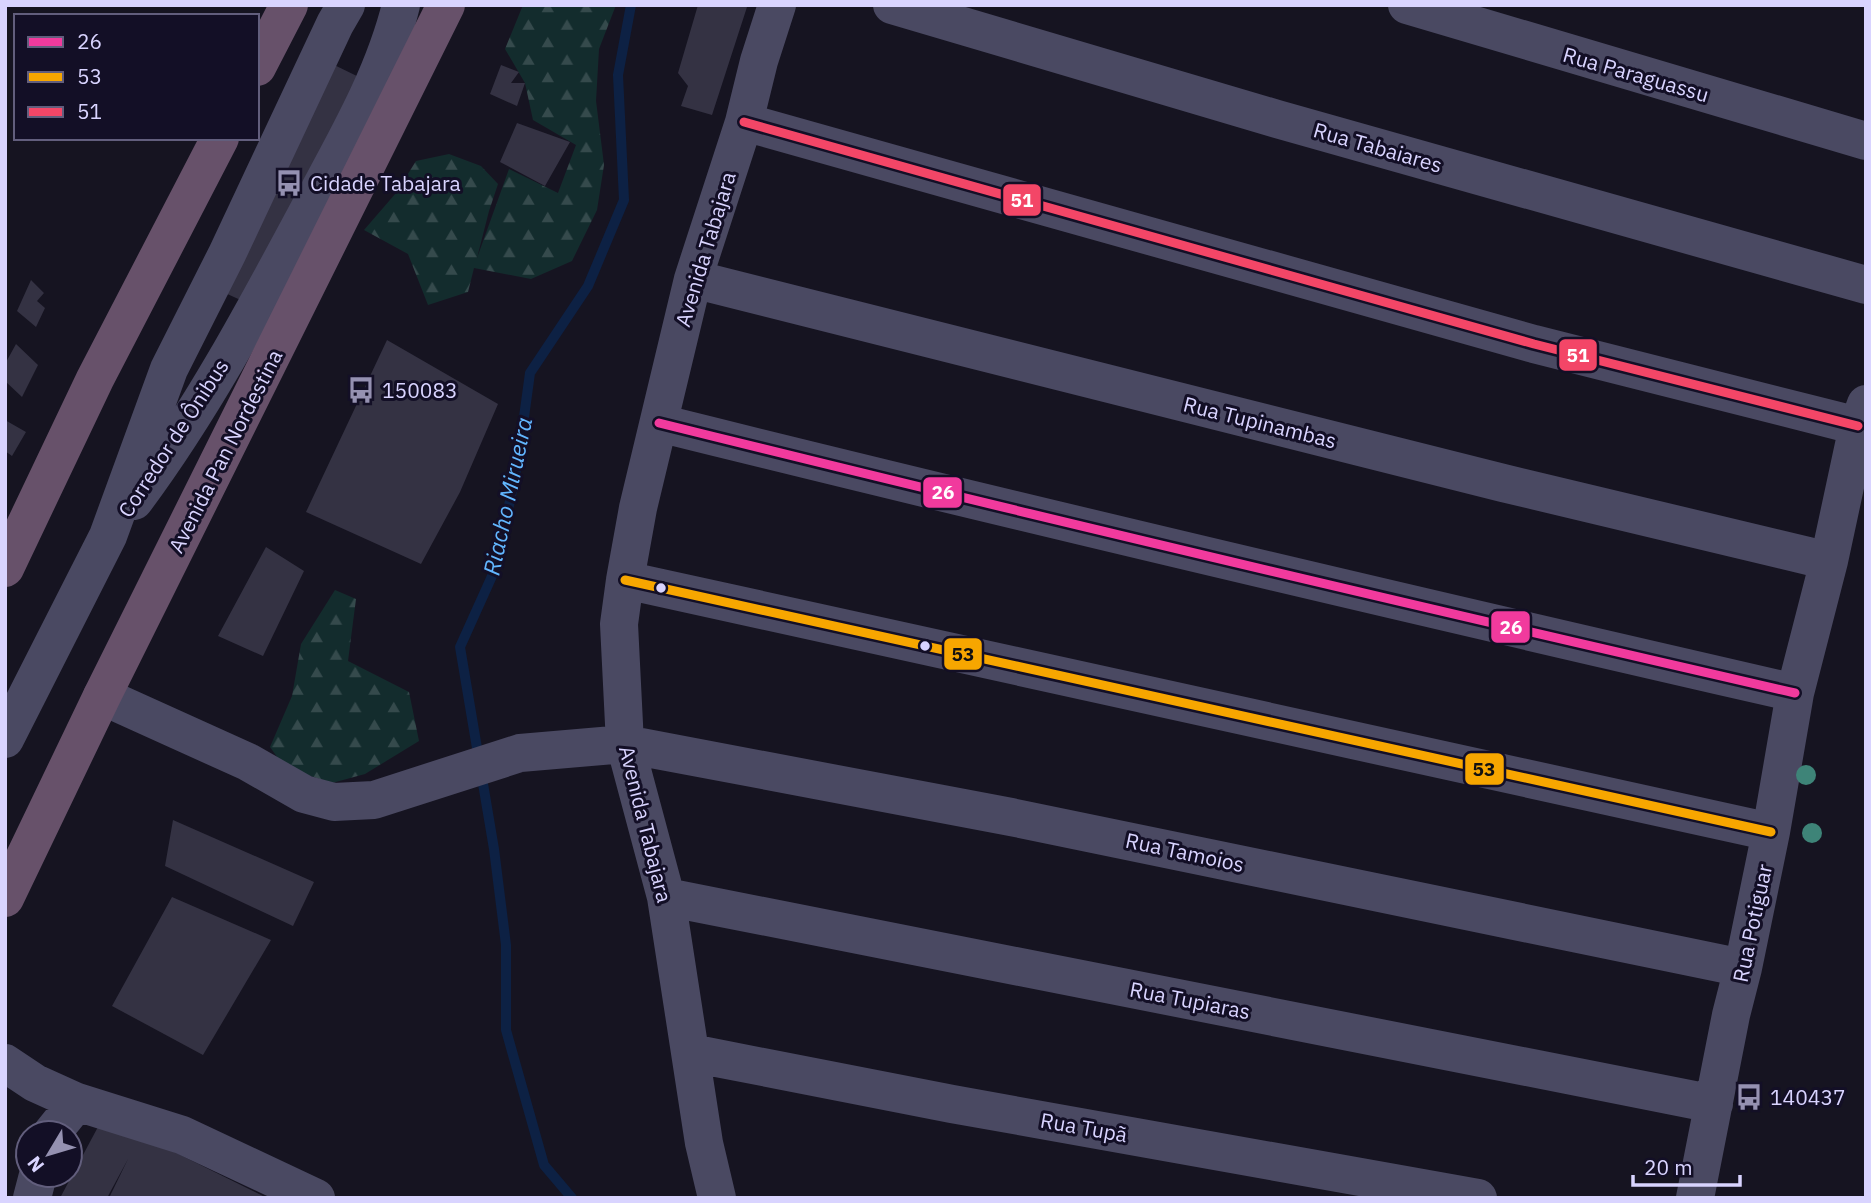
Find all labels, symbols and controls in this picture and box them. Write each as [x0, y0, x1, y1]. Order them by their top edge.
legend [14, 14, 259, 140]
text: 26 [77, 27, 102, 55]
street label: Rua Paraguassu [1560, 40, 1712, 108]
text: 53 [77, 62, 102, 90]
text: 51 [77, 97, 102, 125]
street label: Rua Tabaiares [1310, 115, 1446, 179]
bus stop icon: Cidade Tabajara [274, 168, 304, 198]
street label: Avenida Tabajara [668, 168, 742, 330]
place label: Cidade Tabajara [310, 169, 461, 197]
line badge: 51 [1002, 183, 1042, 217]
text: 51 [1011, 188, 1034, 212]
line badge: 51 [1558, 338, 1598, 372]
text: 51 [1567, 343, 1590, 367]
street label: Avenida Pan Nordestina [162, 345, 288, 557]
street label: Corredor de Ônibus [111, 354, 235, 522]
bus stop icon: 150083 [346, 375, 376, 405]
place label: 150083 [382, 376, 458, 404]
street label: Rua Tupinambas [1180, 389, 1340, 455]
water label: Riacho Mirueira [476, 414, 538, 578]
line badge: 26 [922, 476, 963, 509]
text: 26 [932, 480, 954, 504]
unlabelled marker [654, 581, 668, 595]
line badge: 26 [1490, 610, 1531, 644]
text: 26 [1500, 615, 1522, 639]
line badge: 53 [943, 637, 983, 671]
unlabelled marker [918, 639, 932, 653]
text: 53 [952, 642, 974, 666]
street label: Avenida Tabajara [613, 743, 679, 905]
line badge: 53 [1464, 752, 1505, 786]
text: 53 [1473, 757, 1495, 781]
street label: Rua Tamoios [1123, 826, 1247, 878]
street label: Rua Potiguar [1726, 861, 1778, 985]
street label: Rua Tupiaras [1127, 975, 1253, 1025]
bus stop icon: 140437 [1734, 1082, 1764, 1112]
place label: 140437 [1770, 1083, 1846, 1111]
street label: Rua Tupã [1038, 1106, 1130, 1148]
north arrow [14, 1119, 84, 1189]
scale bar [1633, 1144, 1740, 1188]
text: N [22, 1152, 49, 1177]
text: 20 m [1644, 1153, 1693, 1181]

